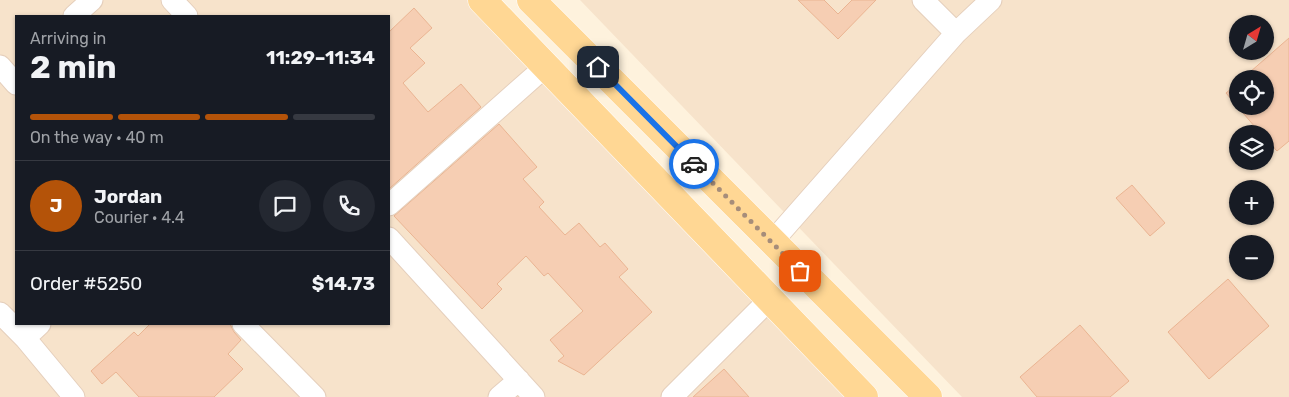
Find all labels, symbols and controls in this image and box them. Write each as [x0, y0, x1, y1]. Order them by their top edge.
north arrow [1229, 15, 1274, 60]
map controls [1229, 15, 1274, 280]
text: Arriving in [30, 29, 106, 48]
text: 11:29–11:34 [266, 46, 375, 69]
pin [577, 46, 619, 88]
text: 2 min [30, 48, 117, 86]
icon: home [584, 53, 612, 81]
button: locate [1229, 70, 1274, 115]
button: layers [1229, 125, 1274, 170]
text: On the way · 40 m [30, 128, 164, 147]
courier [669, 139, 719, 189]
icon: car [680, 150, 708, 178]
button: chat [259, 180, 311, 232]
button: phone [323, 180, 375, 232]
button: + [1229, 180, 1274, 225]
text: Jordan [94, 185, 162, 208]
text: J [50, 194, 62, 217]
text: Courier · 4.4 [94, 208, 185, 227]
button: − [1229, 235, 1274, 280]
pin [779, 250, 821, 292]
icon: bag [786, 257, 814, 285]
text: Order #5250 [30, 272, 142, 295]
text: $14.73 [312, 272, 375, 295]

